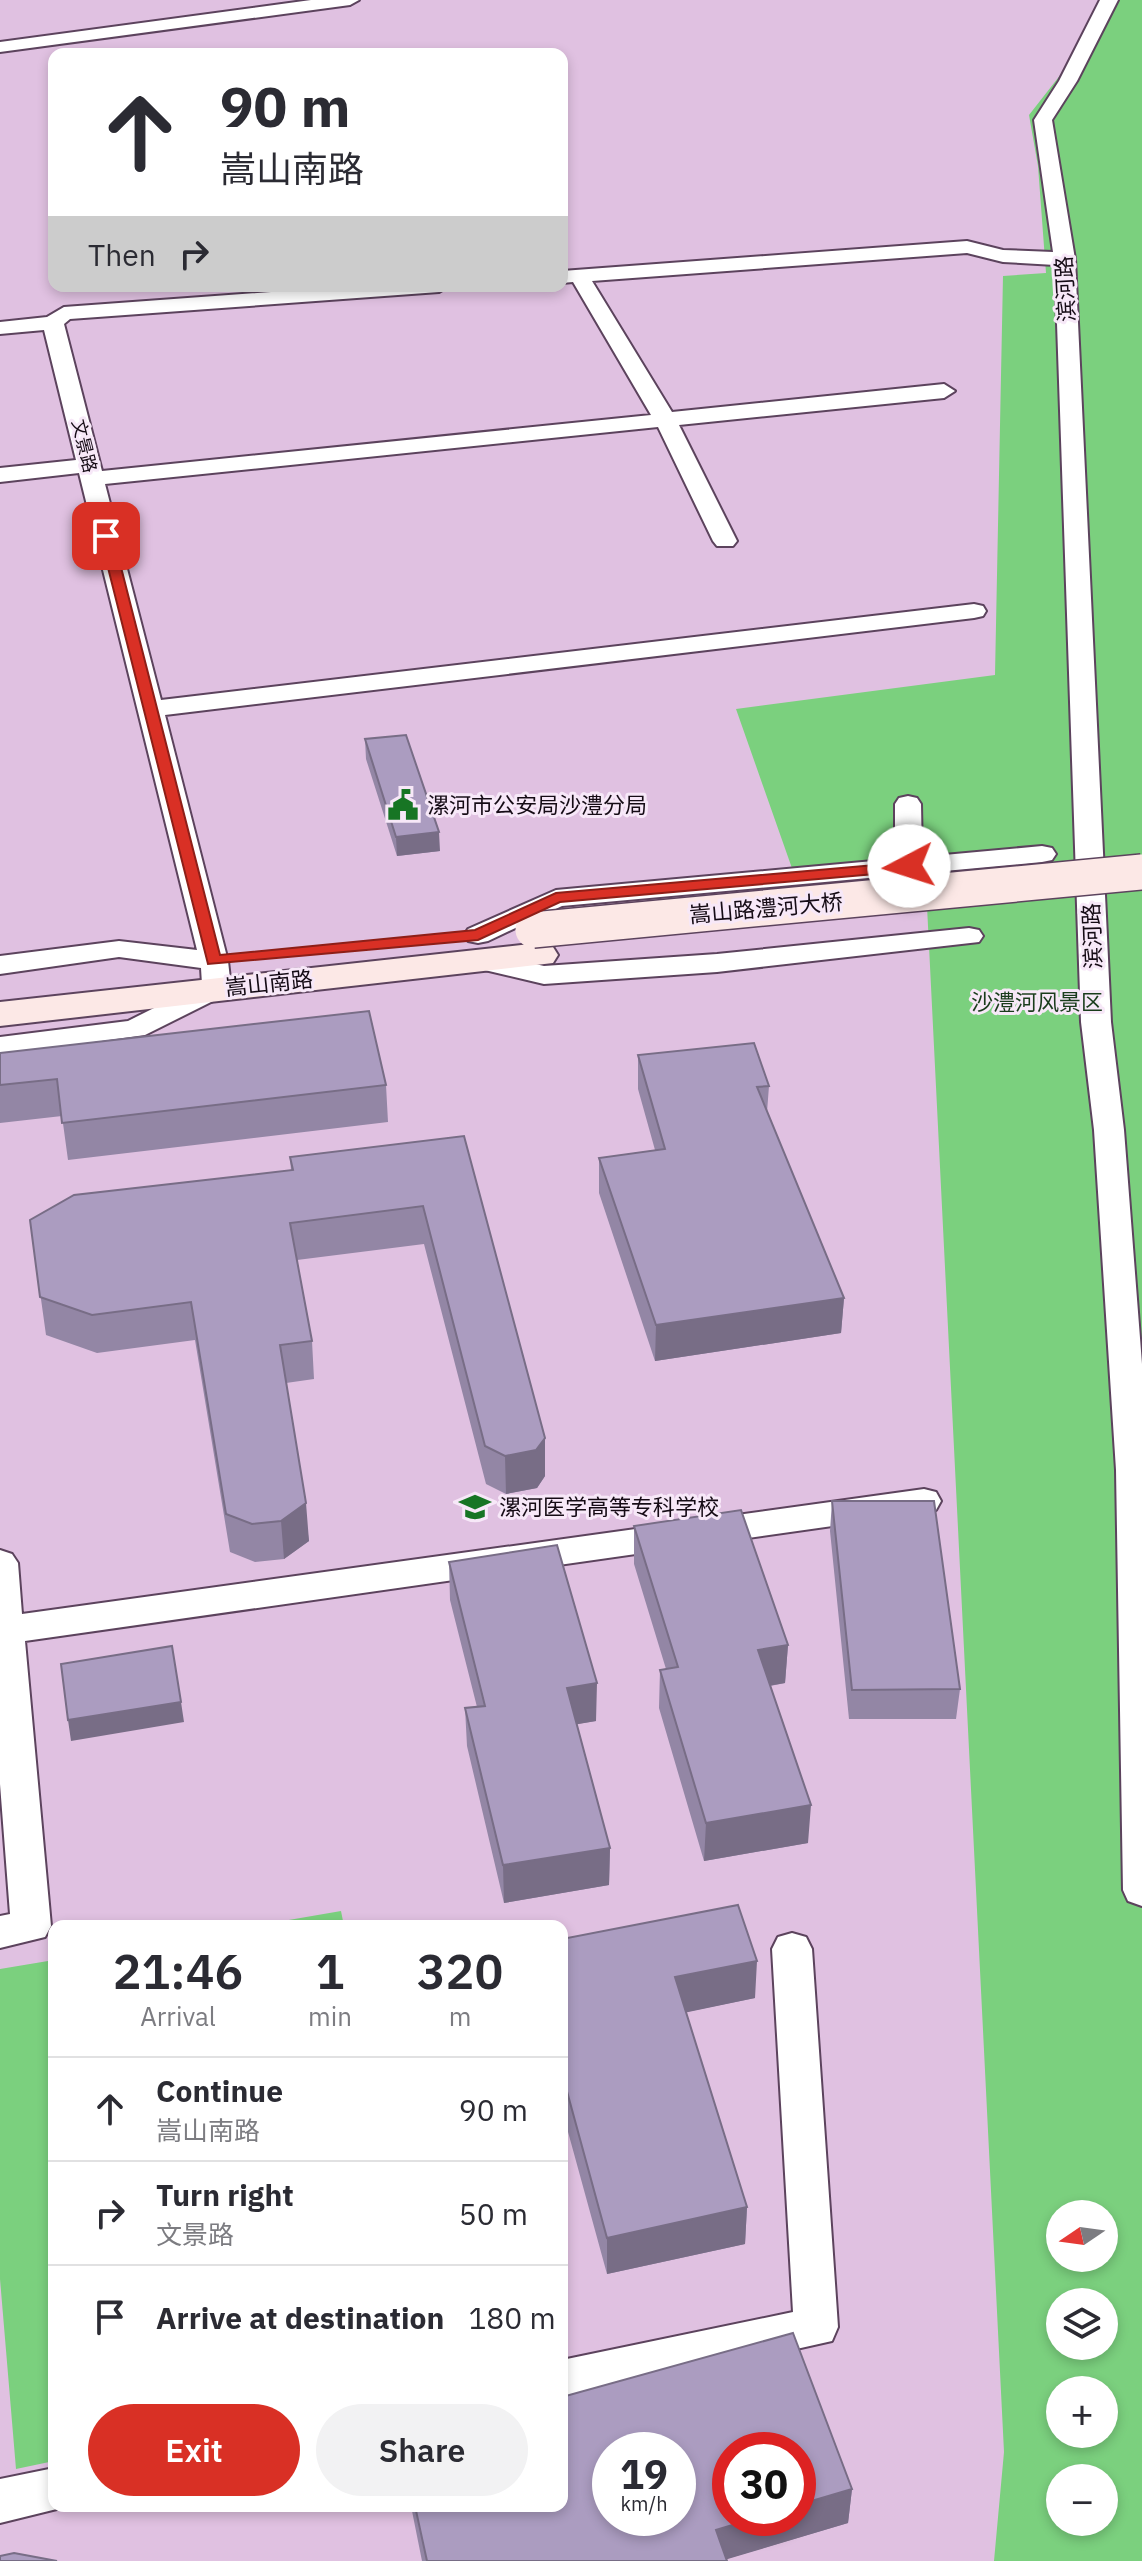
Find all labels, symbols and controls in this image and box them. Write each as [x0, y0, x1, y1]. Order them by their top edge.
text: 90 m [220, 70, 350, 142]
icon: ahead [88, 80, 192, 184]
text: 嵩山南路 [220, 145, 364, 192]
icon: right [172, 232, 216, 276]
text: Then [88, 235, 156, 274]
street label: 滨河路 [1048, 255, 1081, 323]
street label: 文景路 [67, 417, 102, 475]
pin [72, 502, 140, 570]
icon: arrive [84, 514, 128, 558]
public building icon: 漯河市公安局沙澧分局 [386, 788, 420, 822]
place label: 漯河市公安局沙澧分局 [427, 790, 647, 819]
position arrow [867, 824, 951, 908]
street label: 嵩山路澧河大桥 [688, 886, 844, 929]
street label: 滨河路 [1076, 903, 1107, 970]
street label: 嵩山南路 [224, 963, 314, 1002]
park label: 沙澧河风景区 [971, 987, 1103, 1016]
school or university icon: 漯河医学高等专科学校 [458, 1490, 492, 1524]
place label: 漯河医学高等专科学校 [499, 1492, 719, 1521]
text: 21:46 [113, 1940, 243, 2002]
text: 1 [316, 1940, 344, 2002]
text: 320 [417, 1940, 503, 2002]
text: Arrival [140, 1999, 216, 2033]
text: min [308, 1999, 352, 2033]
text: m [449, 1999, 471, 2033]
text: Continue [156, 2071, 283, 2110]
icon: ahead [88, 2087, 132, 2131]
text: 90 m [459, 2090, 528, 2129]
text: 嵩山南路 [156, 2113, 260, 2147]
text: Turn right [156, 2175, 294, 2214]
icon: right [88, 2191, 132, 2235]
text: 50 m [459, 2194, 528, 2233]
north arrow [1046, 2200, 1118, 2272]
map controls [1046, 2200, 1118, 2536]
text: 文景路 [156, 2217, 234, 2251]
button: layers [1046, 2288, 1118, 2360]
icon: arrive [88, 2295, 132, 2339]
text: Arrive at destination [156, 2298, 444, 2337]
text: 180 m [468, 2298, 556, 2337]
button: + [1046, 2376, 1118, 2448]
button: Exit [88, 2404, 300, 2496]
button: Share [316, 2404, 528, 2496]
speed limit sign: 30 [712, 2432, 816, 2536]
text: 19 [620, 2448, 668, 2500]
button: − [1046, 2464, 1118, 2536]
text: km/h [620, 2490, 668, 2517]

